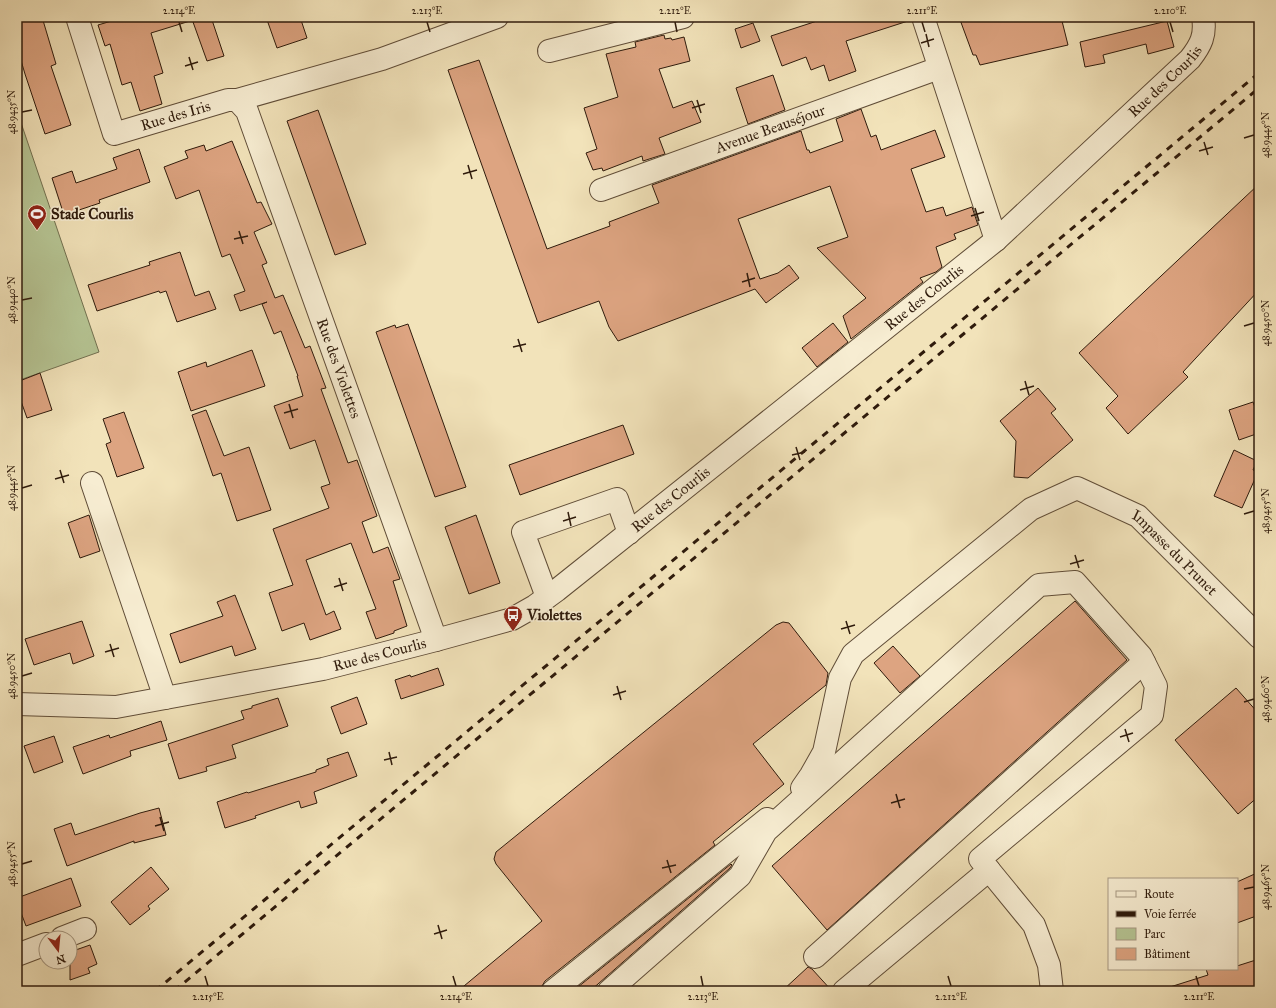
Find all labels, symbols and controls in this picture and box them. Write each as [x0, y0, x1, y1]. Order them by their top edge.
text: 2.214°E [163, 5, 195, 17]
text: 2.213°E [412, 5, 442, 17]
text: 2.212°E [659, 5, 691, 17]
text: 2.211°E [907, 5, 937, 17]
text: 2.210°E [1154, 5, 1186, 17]
street label: Rue des Courlis [1124, 42, 1206, 121]
text: 48.9435°N [6, 89, 18, 134]
street label: Rue des Iris [138, 97, 213, 135]
street label: Avenue Beauséjour [712, 101, 828, 157]
text: 48.9445°N [1260, 111, 1272, 158]
sports icon: Stade Courlis [26, 203, 48, 231]
place label: Stade Courlis [51, 205, 134, 223]
street label: Rue des Courlis [881, 261, 967, 334]
text: 48.9440°N [6, 276, 18, 324]
text: 48.9450°N [1260, 299, 1272, 346]
street label: Rue des Violettes [313, 316, 365, 421]
street label: Rue des Courlis [628, 463, 714, 536]
text: 48.9445°N [6, 464, 18, 511]
text: 48.9455°N [1260, 488, 1272, 534]
street label: Impasse du Prunet [1129, 506, 1222, 600]
bus stop icon: Violettes [502, 604, 524, 632]
place label: Violettes [526, 606, 582, 624]
street label: Rue des Courlis [331, 634, 428, 675]
text: 48.9450°N [6, 652, 18, 699]
text: 48.9460°N [1260, 675, 1272, 722]
text: 48.9455°N [6, 841, 18, 887]
text: 48.9465°N [1260, 864, 1272, 910]
legend [1108, 878, 1238, 970]
text: Route [1144, 887, 1174, 901]
text: Voie ferrée [1143, 907, 1196, 921]
text: Parc [1144, 927, 1165, 941]
north arrow [38, 930, 78, 970]
text: Bâtiment [1144, 947, 1191, 961]
text: N [54, 952, 67, 967]
text: 2.215°E [192, 991, 224, 1003]
text: 2.214°E [440, 991, 472, 1003]
text: 2.213°E [688, 991, 718, 1003]
text: 2.212°E [935, 991, 967, 1003]
text: 2.211°E [1184, 991, 1214, 1003]

